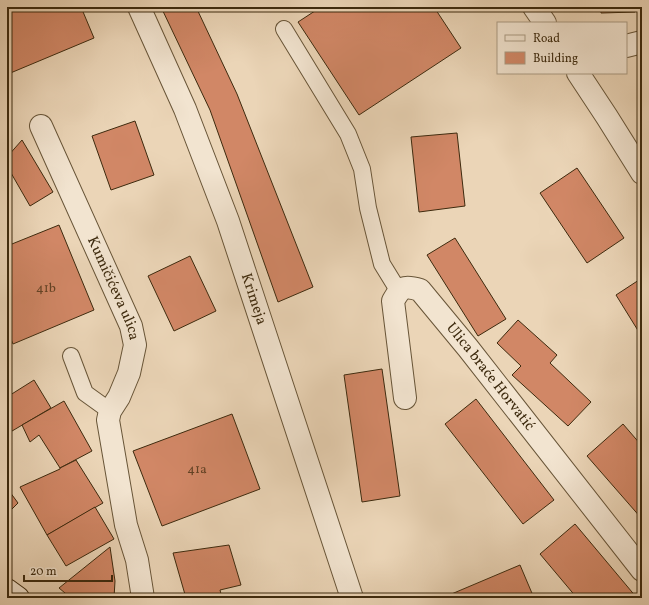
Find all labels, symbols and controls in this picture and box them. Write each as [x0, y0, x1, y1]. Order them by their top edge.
legend [497, 22, 627, 74]
text: Road [533, 31, 560, 47]
text: Building [533, 51, 578, 67]
street label: Kumičićeva ulica [82, 233, 144, 342]
street label: Krimeja [235, 271, 272, 328]
house number: 41b [36, 280, 56, 298]
street label: Ulica braće Horvatić [441, 318, 540, 435]
house number: 41a [187, 461, 207, 479]
scale bar [24, 557, 112, 583]
text: 20 m [30, 564, 57, 580]

